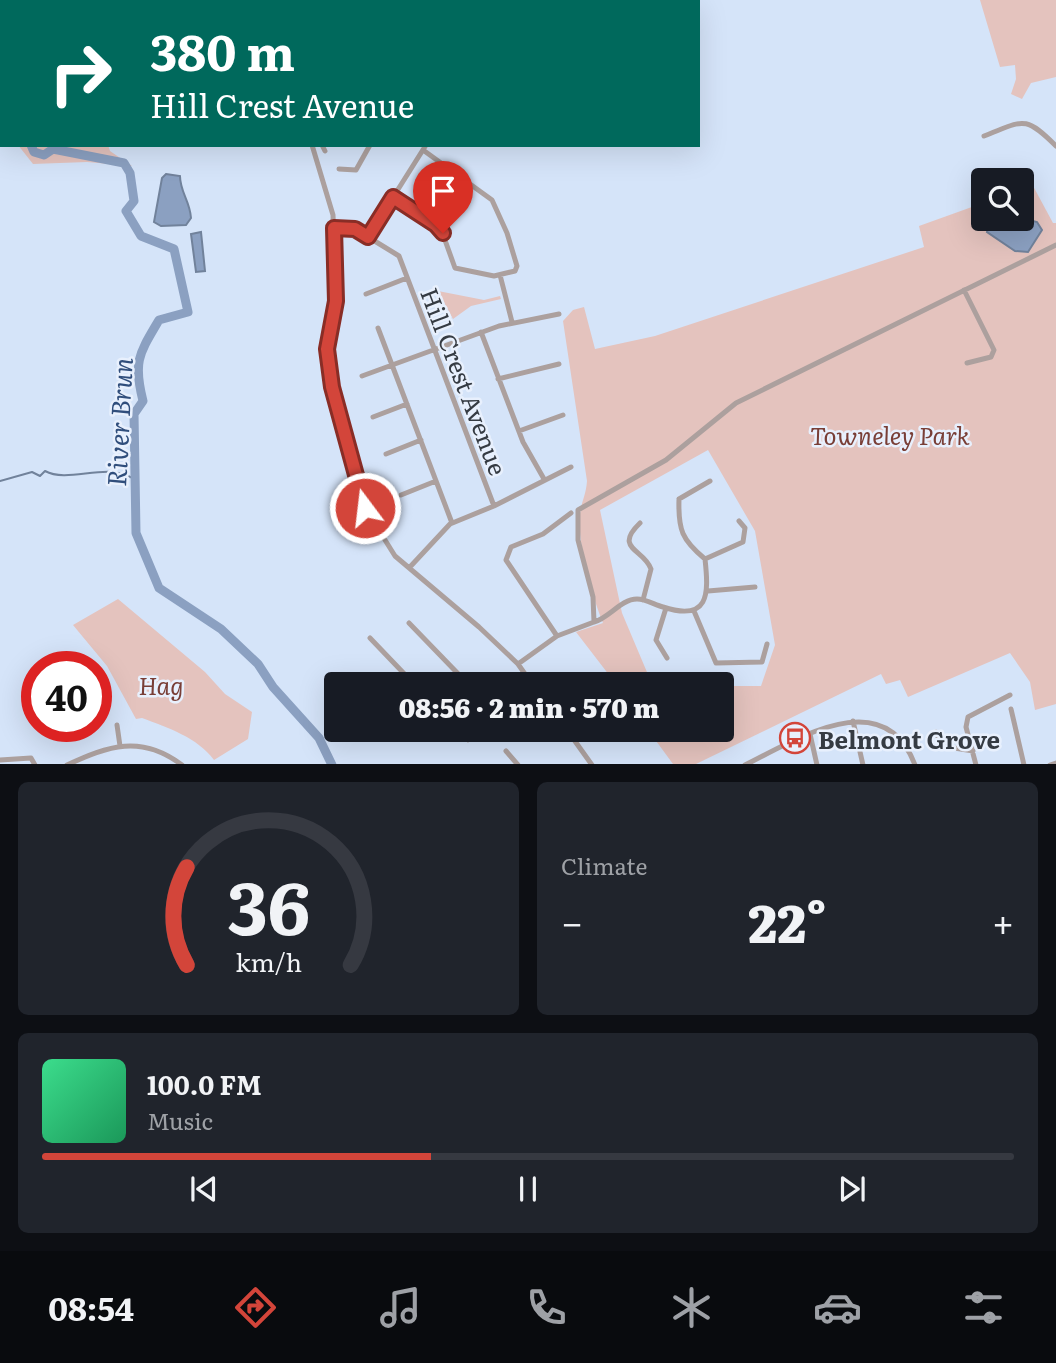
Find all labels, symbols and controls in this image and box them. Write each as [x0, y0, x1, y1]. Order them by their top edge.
text: 380 m [150, 13, 295, 86]
icon: right [35, 28, 126, 119]
text: Hill Crest Avenue [150, 80, 414, 128]
pin [413, 161, 473, 233]
map controls [971, 168, 1034, 231]
button: search [971, 168, 1034, 231]
icon: arrive [424, 172, 462, 210]
street label: Hill Crest Avenue [413, 282, 517, 480]
water label: River Brun [95, 356, 141, 487]
park label: Towneley Park [810, 417, 970, 452]
position arrow [328, 471, 402, 545]
speed limit sign: 40 [21, 651, 112, 742]
park label: Hag [138, 667, 184, 702]
text: 08:56 · 2 min · 570 m [399, 687, 659, 726]
bus stop icon: Belmont Grove [778, 721, 812, 755]
place label: Belmont Grove [818, 721, 1000, 756]
text: Climate [561, 848, 647, 882]
text: 36 [227, 849, 310, 957]
text: 22° [748, 882, 827, 959]
text: − [561, 892, 583, 949]
text: + [992, 892, 1014, 949]
text: km/h [235, 942, 302, 979]
text: 100.0 FM [147, 1064, 262, 1103]
text: Music [147, 1103, 213, 1137]
icon: previous [185, 1170, 223, 1208]
icon: pause [509, 1170, 547, 1208]
icon: next [833, 1170, 871, 1208]
text: 08:54 [48, 1283, 134, 1331]
icon: directions [231, 1283, 280, 1332]
icon: music [376, 1283, 425, 1332]
icon: phone [522, 1283, 571, 1332]
icon: climate [667, 1283, 716, 1332]
icon: car [813, 1283, 862, 1332]
icon: filters [959, 1283, 1008, 1332]

